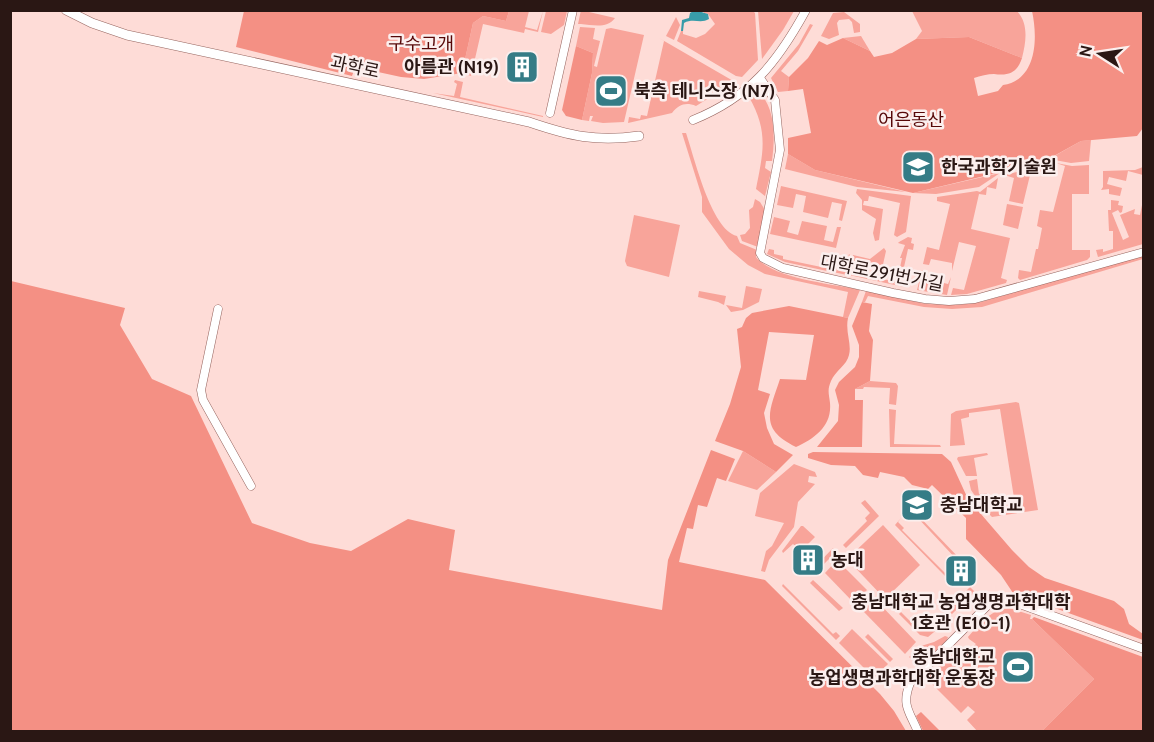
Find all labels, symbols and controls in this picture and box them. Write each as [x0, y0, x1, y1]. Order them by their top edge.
north arrow [1070, 24, 1130, 84]
park label: 구수고개 [388, 33, 454, 55]
text: N [1075, 43, 1096, 58]
building icon: 아름관 (N19) [504, 49, 540, 85]
street label: 과학로 [328, 51, 382, 83]
place label: 아름관 (N19) [404, 56, 499, 78]
sports icon: 북측 테니스장 (N7) [593, 73, 629, 109]
place label: 북측 테니스장 (N7) [634, 80, 775, 102]
park label: 어은동산 [878, 109, 944, 131]
school or university icon: 한국과학기술원 [900, 149, 936, 185]
place label: 한국과학기술원 [941, 156, 1057, 178]
street label: 대학로291번가길 [819, 250, 945, 296]
school or university icon: 충남대학교 [899, 487, 935, 523]
place label: 충남대학교 [940, 494, 1023, 516]
building icon: 농대 [790, 542, 826, 578]
place label: 농대 [831, 549, 864, 571]
building icon: 충남대학교 농업생명과학대학 1호관 (E10-1) [943, 553, 979, 589]
place label: 충남대학교 농업생명과학대학 1호관 (E10-1) [851, 591, 1071, 634]
place label: 충남대학교 농업생명과학대학 운동장 [809, 646, 995, 689]
sports icon: 충남대학교 농업생명과학대학 운동장 [1000, 649, 1036, 685]

